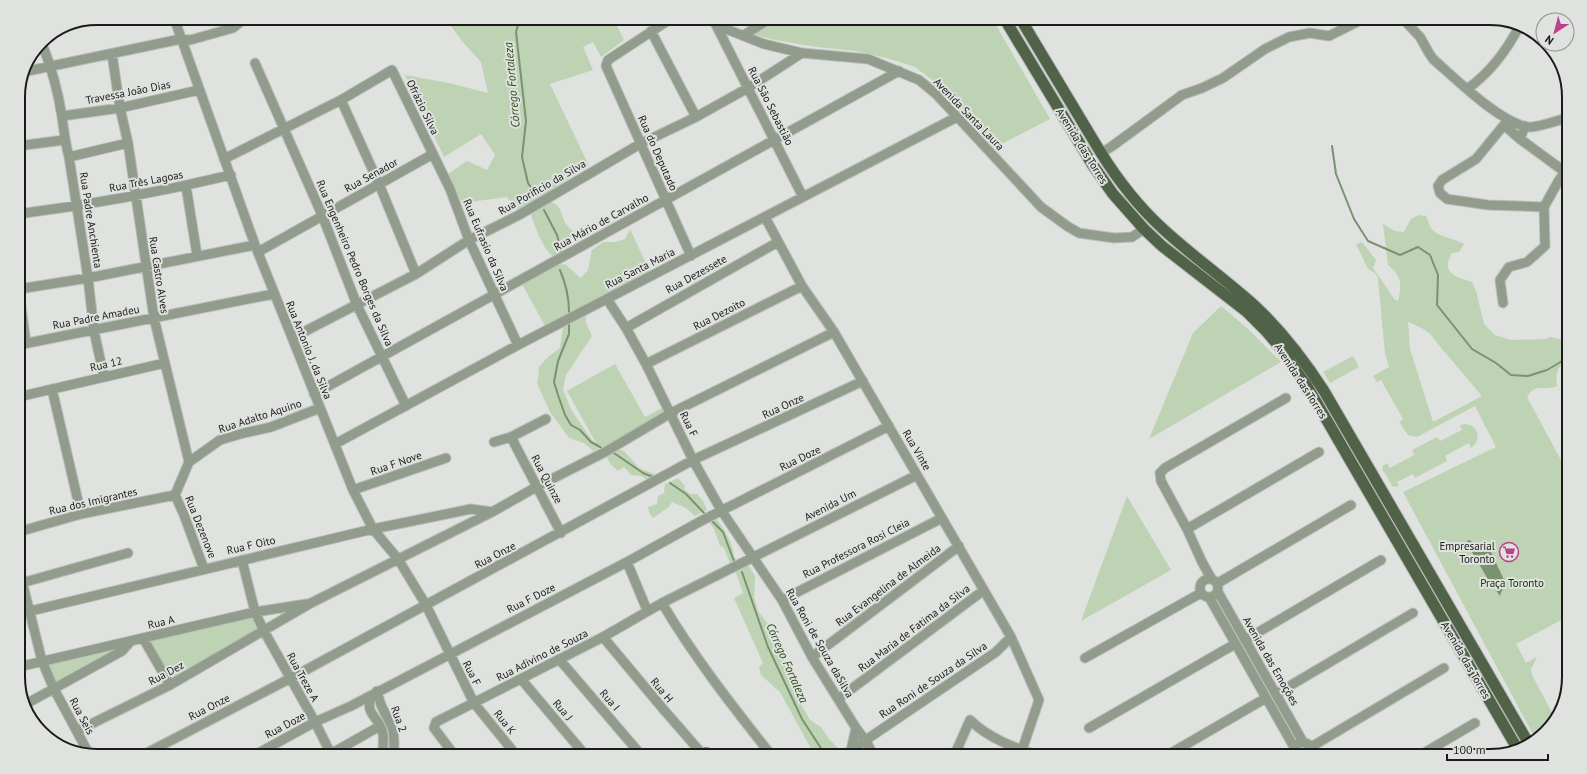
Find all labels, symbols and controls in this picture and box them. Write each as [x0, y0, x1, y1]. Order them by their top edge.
north arrow [1535, 12, 1575, 52]
text: N [1542, 32, 1556, 48]
water label: Córrego Fortaleza [500, 42, 523, 128]
street label: Rua São Sebastião [745, 64, 797, 148]
street label: Avenida Santa Laura [931, 75, 1007, 153]
street label: Travessa João Dias [84, 77, 172, 107]
street label: Ofrázio Silva [404, 77, 442, 137]
street label: Avenida das Torres [1053, 105, 1111, 187]
street label: Rua do Deputado [635, 113, 681, 193]
street label: Rua Senador [342, 154, 401, 195]
street label: Rua Porificio da Silva [496, 156, 588, 218]
street label: Rua Três Lagoas [108, 167, 185, 195]
street label: Rua Padre Anchienta [77, 171, 105, 269]
street label: Rua Engenheiro Pedro Borges da Silva [314, 178, 396, 348]
street label: Rua Mário de Carvalho [551, 190, 651, 254]
street label: Rua Eufrasio da Silva [460, 197, 512, 293]
street label: Rua Castro Alves [146, 235, 172, 315]
street label: Rua Santa Maria [603, 244, 677, 292]
street label: Rua Dezessete [663, 251, 729, 297]
street label: Rua Dezoito [691, 295, 747, 333]
street label: Rua Antonio J. da Silva [283, 299, 335, 401]
street label: Rua Padre Amadeu [51, 302, 141, 332]
street label: Avenida das Torres [1271, 341, 1331, 422]
street label: Rua 12 [88, 353, 124, 375]
street label: Rua Onze [760, 390, 807, 422]
street label: Rua Adalto Aquino [217, 396, 303, 436]
street label: Rua F [677, 409, 701, 439]
street label: Rua Vinte [900, 427, 934, 473]
street label: Rua Doze [777, 442, 823, 474]
street label: Rua F Nove [369, 448, 424, 478]
street label: Rua Quinze [528, 452, 566, 506]
street label: Rua dos Imigrantes [47, 484, 139, 518]
street label: Avenida Um [802, 486, 858, 524]
street label: Rua Dezenove [182, 494, 220, 561]
street label: Rua Professora Rosi Cleia [800, 515, 912, 581]
street label: Rua F Oito [225, 533, 277, 557]
street label: Rua Onze [472, 538, 518, 572]
place label: Empresarial Toronto [1439, 539, 1496, 566]
street label: Rua Evangelina de Almeida [833, 541, 943, 629]
supermarket icon: Empresarial Toronto [1498, 541, 1520, 563]
park label: Praça Toronto [1480, 576, 1544, 590]
street label: Rua F Doze [504, 580, 558, 616]
street label: Rua Maria de Fatima da Silva [855, 581, 973, 675]
street label: Rua Roni de Souza daSilva [783, 586, 857, 700]
street label: Rua A [146, 612, 176, 632]
street label: Avenida das Emoções [1240, 614, 1302, 708]
street label: Avenida das Torres [1438, 619, 1494, 701]
water label: Córrego Fortaleza [763, 621, 812, 705]
street label: Rua Adivino de Souza [494, 626, 590, 684]
street label: Rua Roni de Souza da Silva [876, 639, 990, 721]
street label: Rua Treze A [284, 650, 322, 704]
street label: Rua Dez [146, 658, 186, 688]
street label: Rua F [460, 658, 484, 688]
street label: Rua H [648, 675, 676, 705]
street label: Rua I [597, 686, 623, 714]
street label: Rua Onze [186, 690, 232, 723]
street label: Rua Seis [66, 695, 98, 737]
street label: Rua J [550, 696, 576, 724]
street label: Rua 2 [388, 704, 410, 734]
street label: Rua K [491, 707, 519, 737]
street label: Rua Doze [262, 708, 308, 742]
scale bar [1447, 736, 1548, 762]
text: 100 m [1453, 742, 1486, 757]

